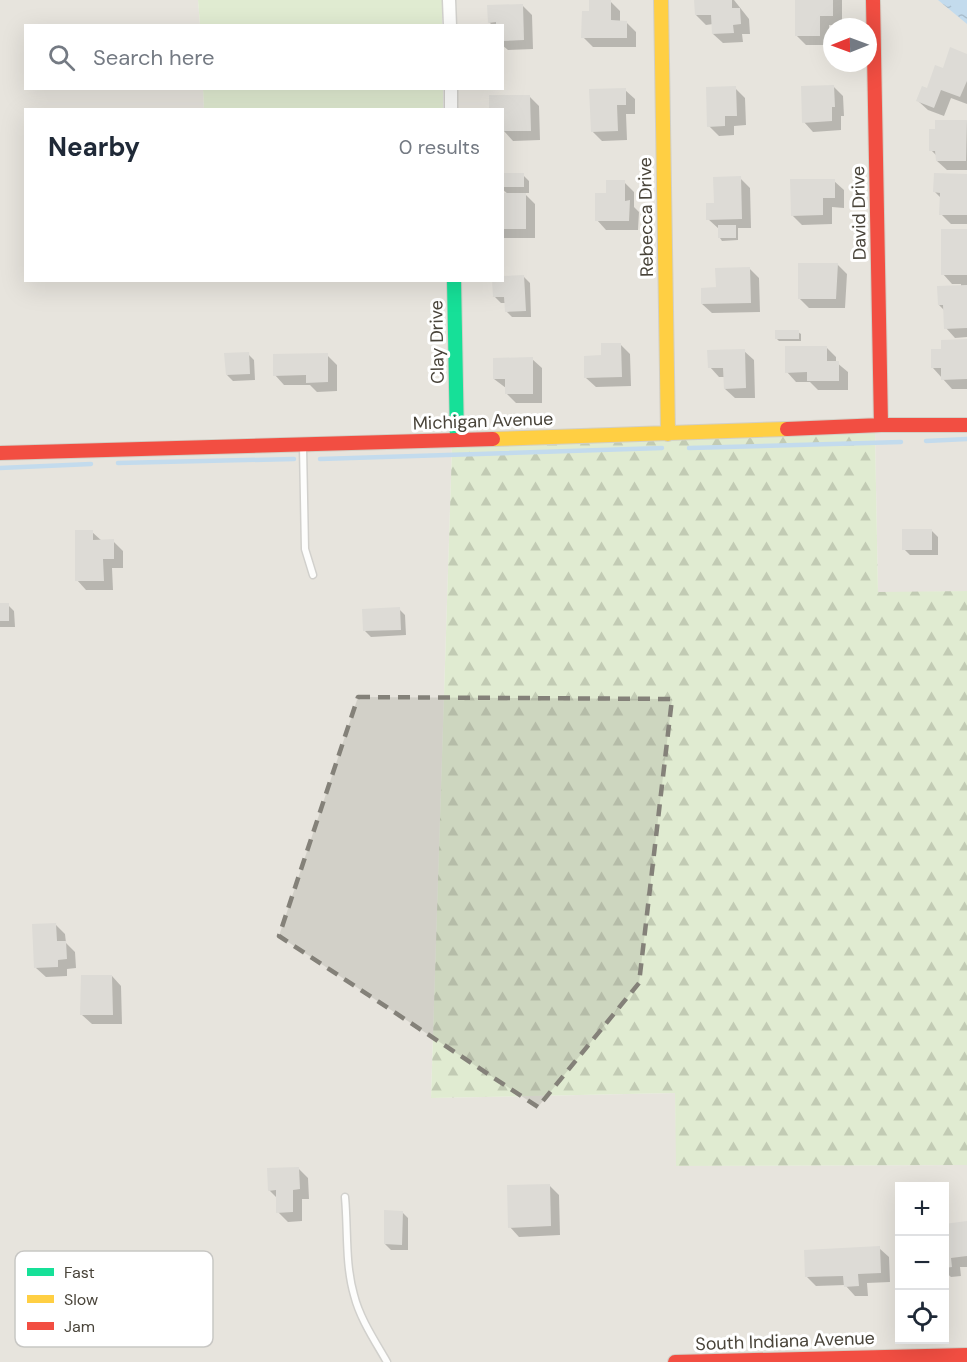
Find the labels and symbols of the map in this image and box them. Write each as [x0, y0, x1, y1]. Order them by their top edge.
north arrow [823, 18, 877, 72]
street label: Rebecca Drive [633, 157, 659, 277]
street label: David Drive [846, 166, 872, 260]
street label: Clay Drive [424, 300, 450, 384]
street label: Michigan Avenue [412, 407, 554, 435]
legend [15, 1251, 213, 1347]
text: Fast [64, 1262, 95, 1283]
text: Slow [64, 1289, 98, 1310]
text: Jam [64, 1316, 95, 1337]
street label: South Indiana Avenue [695, 1326, 875, 1356]

